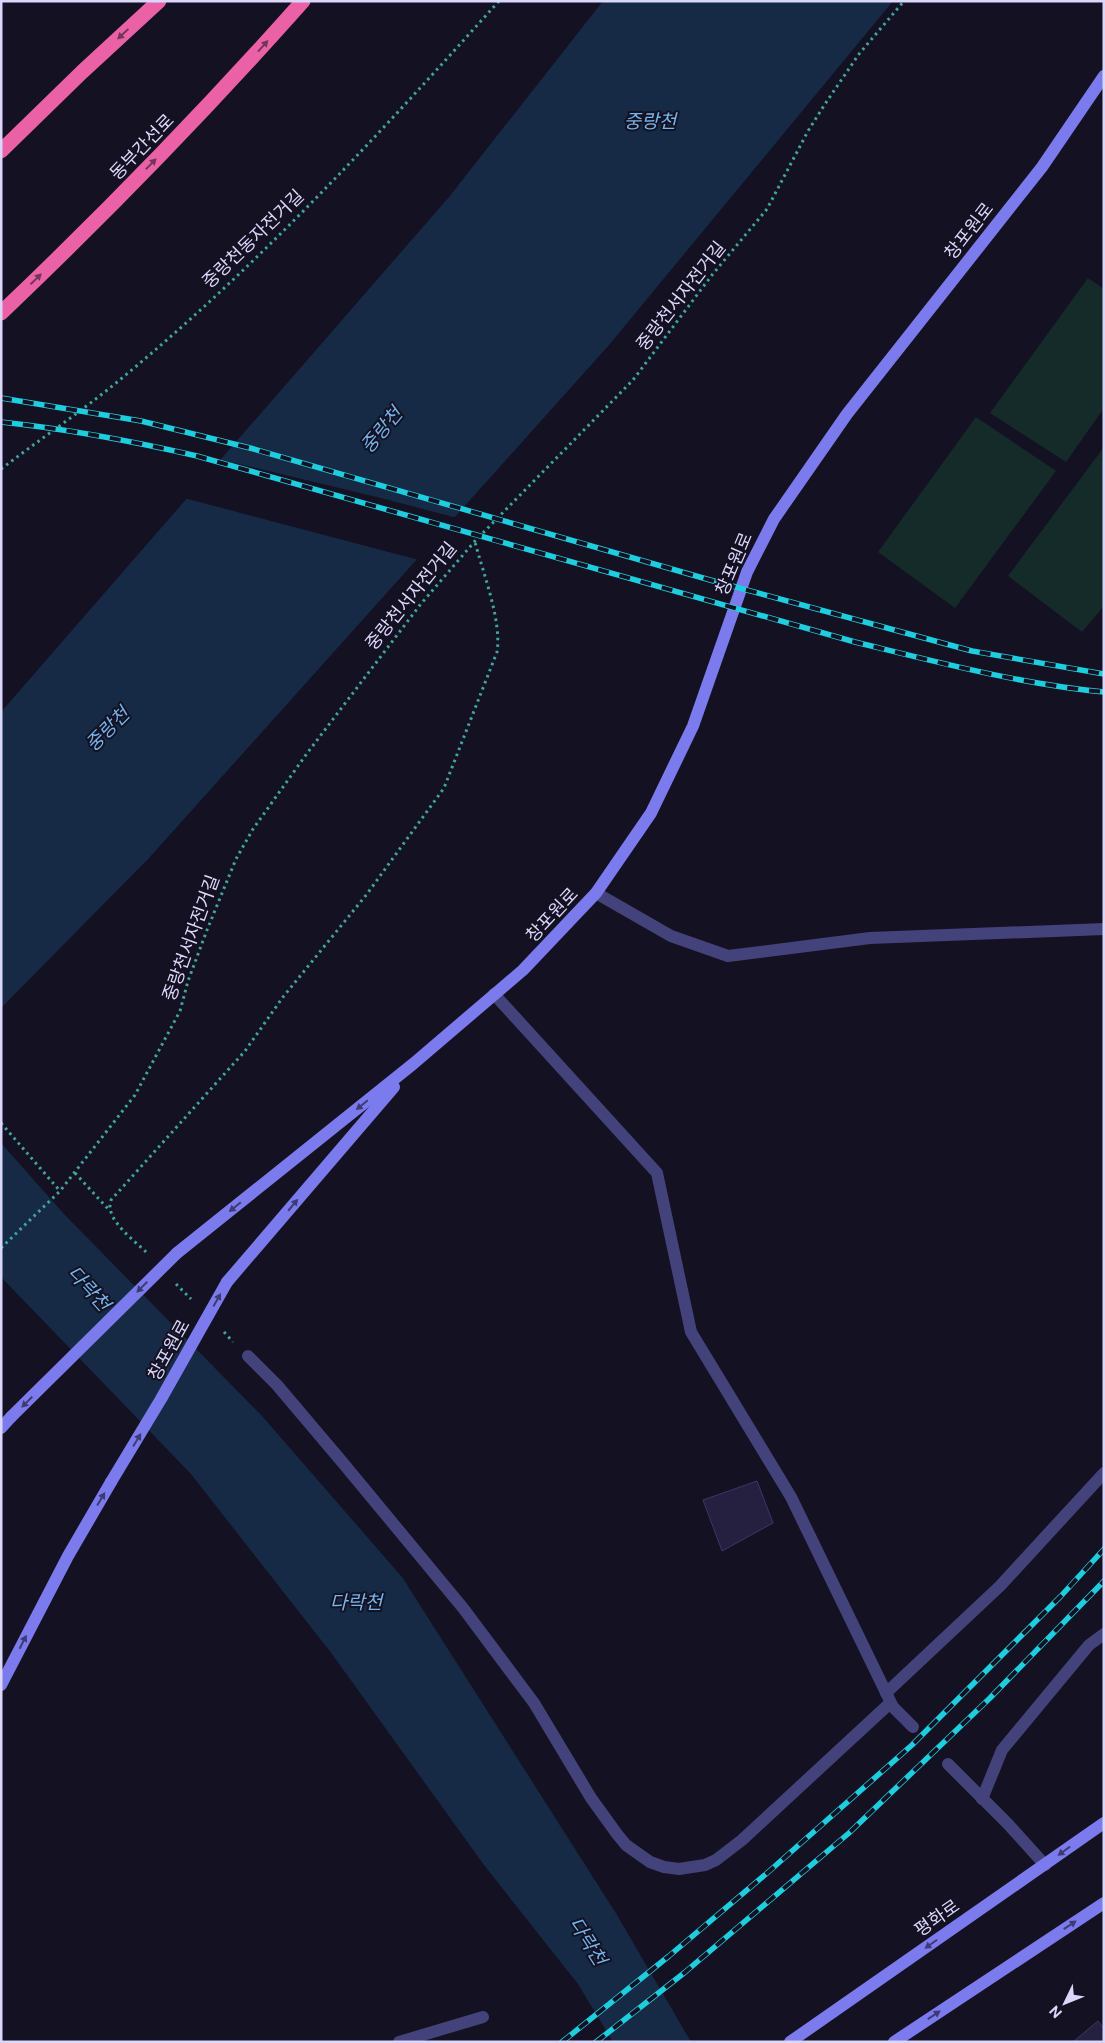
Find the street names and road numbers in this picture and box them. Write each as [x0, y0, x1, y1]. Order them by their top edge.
street label: 동부간선로 [105, 110, 178, 184]
street label: 중랑천동자전거길 [198, 185, 308, 292]
street label: 창포원로 [940, 198, 997, 263]
street label: 중랑천서자전거길 [632, 237, 730, 354]
street label: 창포원로 [711, 529, 756, 598]
street label: 중랑천서자전거길 [361, 538, 460, 654]
street label: 중랑천서자전거길 [158, 872, 223, 1004]
street label: 창포원로 [521, 883, 582, 946]
street label: 창포원로 [143, 1316, 194, 1384]
street label: 평화로 [910, 1895, 963, 1940]

